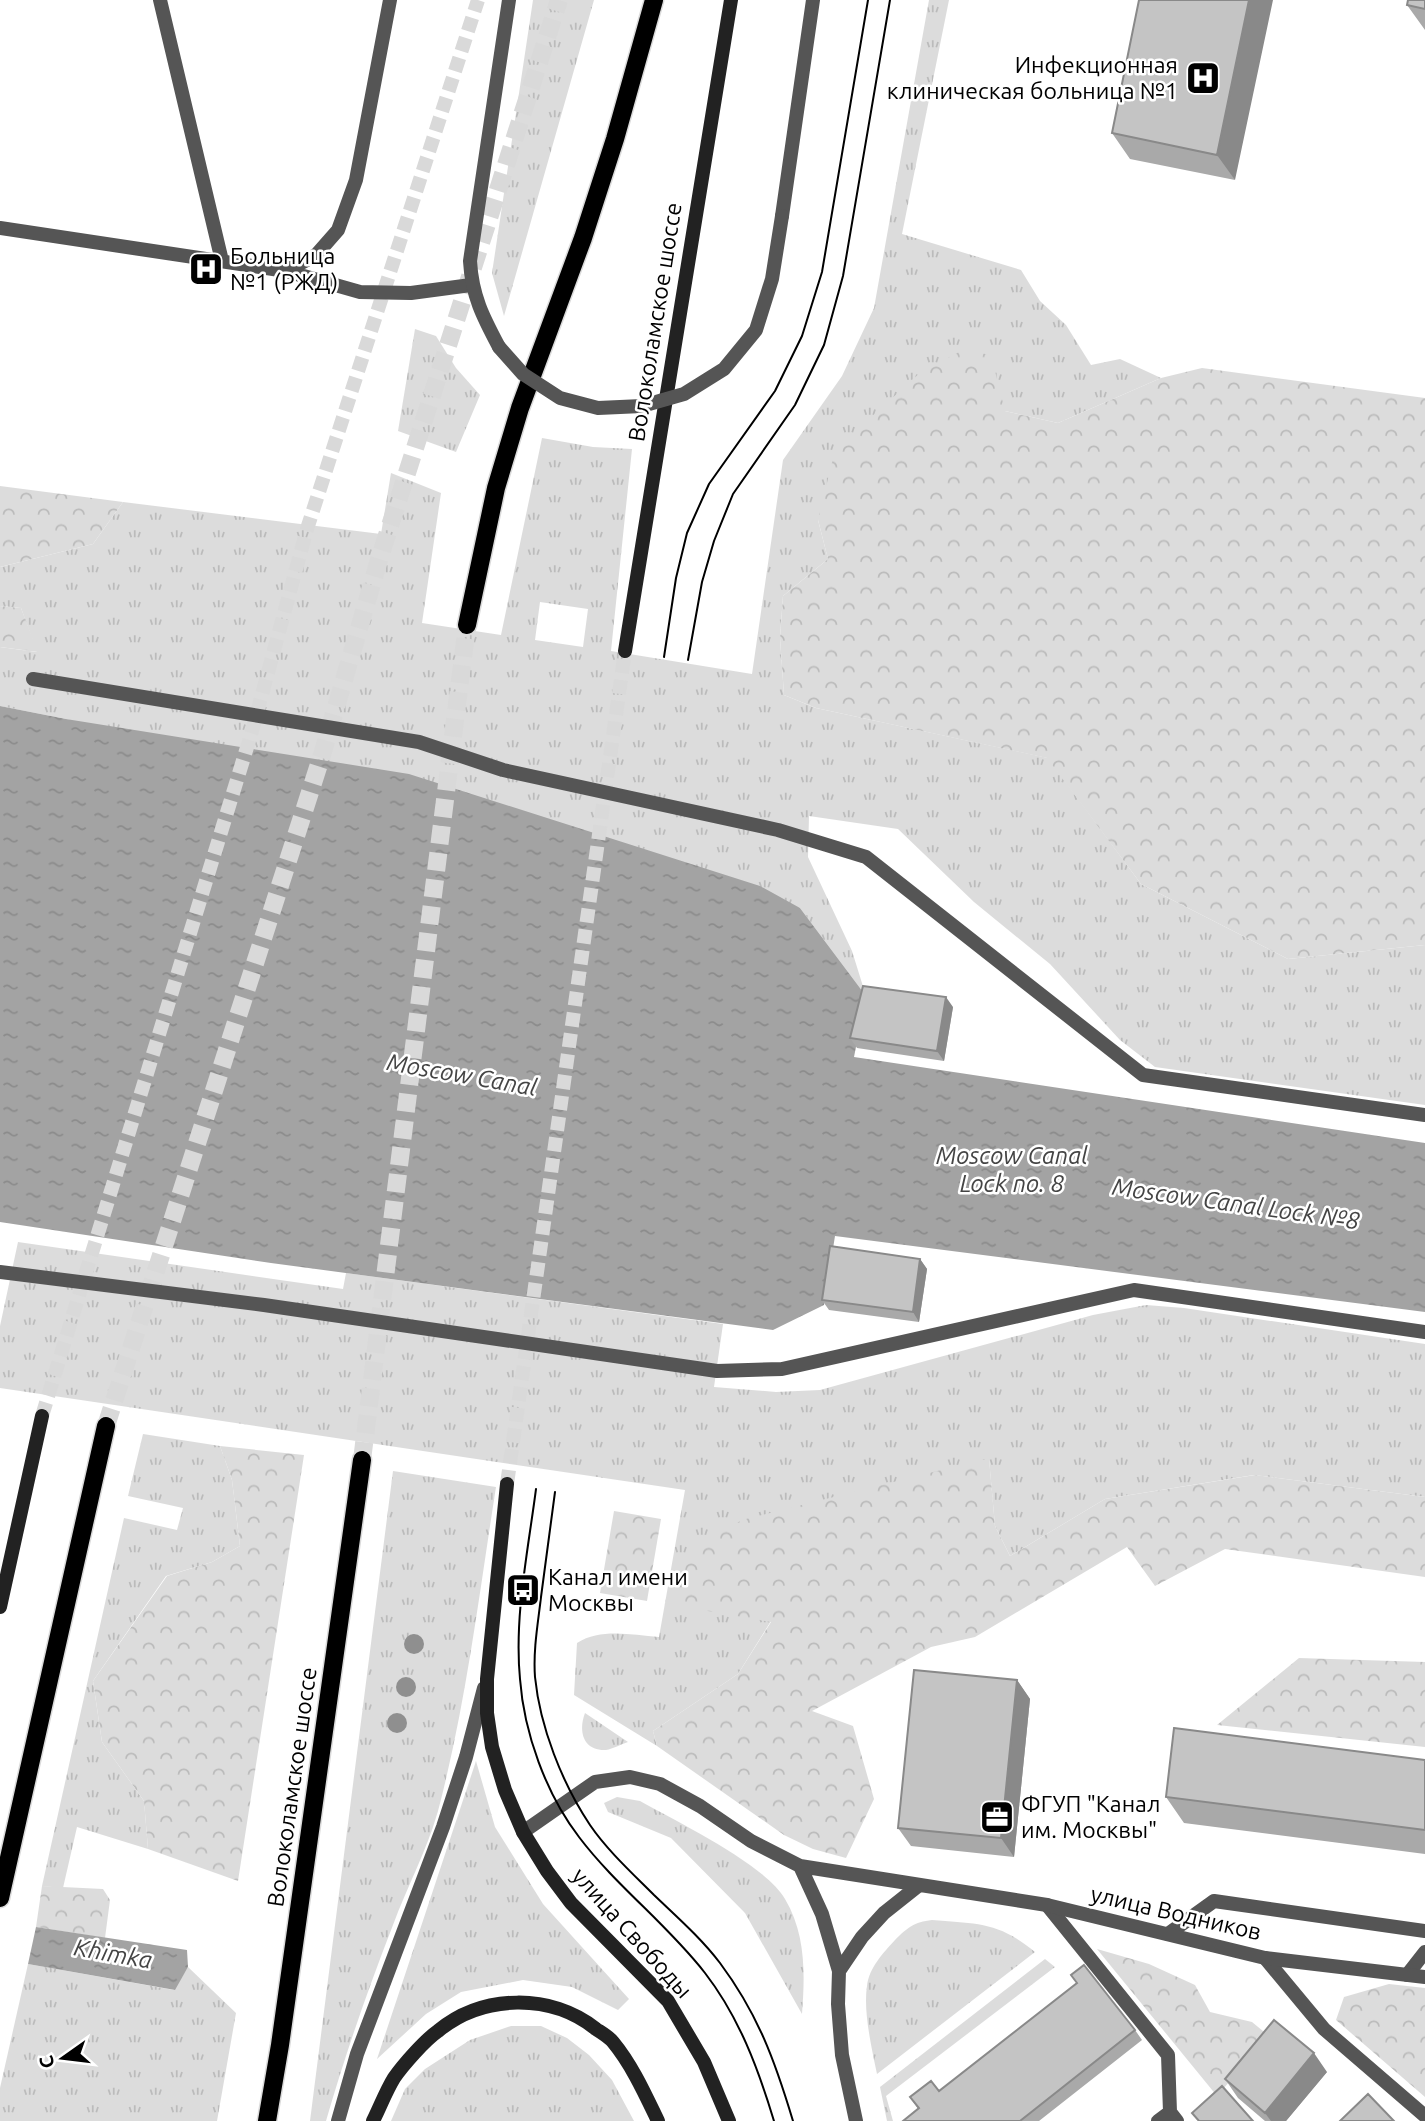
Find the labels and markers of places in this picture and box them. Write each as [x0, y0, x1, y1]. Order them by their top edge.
place label: Инфекционная клиническая больница №1 [887, 52, 1178, 103]
hospital icon: Инфекционная клиническая больница №1 [1184, 59, 1222, 97]
place label: Больница №1 (РЖД) [230, 243, 338, 295]
hospital icon: Больница №1 (РЖД) [187, 250, 225, 288]
place label: Канал имени Москвы [548, 1564, 688, 1615]
bus stop icon: Канал имени Москвы [504, 1571, 542, 1609]
place label: ФГУП "Канал им. Москвы" [1021, 1791, 1160, 1842]
office icon: ФГУП "Канал им. Москвы" [978, 1798, 1016, 1836]

